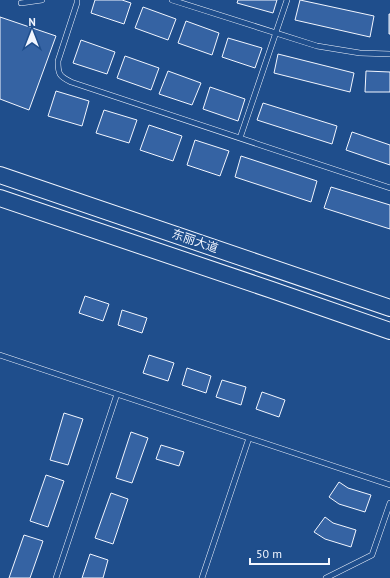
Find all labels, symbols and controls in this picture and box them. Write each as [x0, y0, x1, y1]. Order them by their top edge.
north arrow [12, 12, 52, 52]
text: N [28, 15, 36, 29]
street label: 东丽大道 [170, 226, 220, 255]
scale bar [250, 540, 329, 566]
text: 50 m [256, 546, 282, 561]

